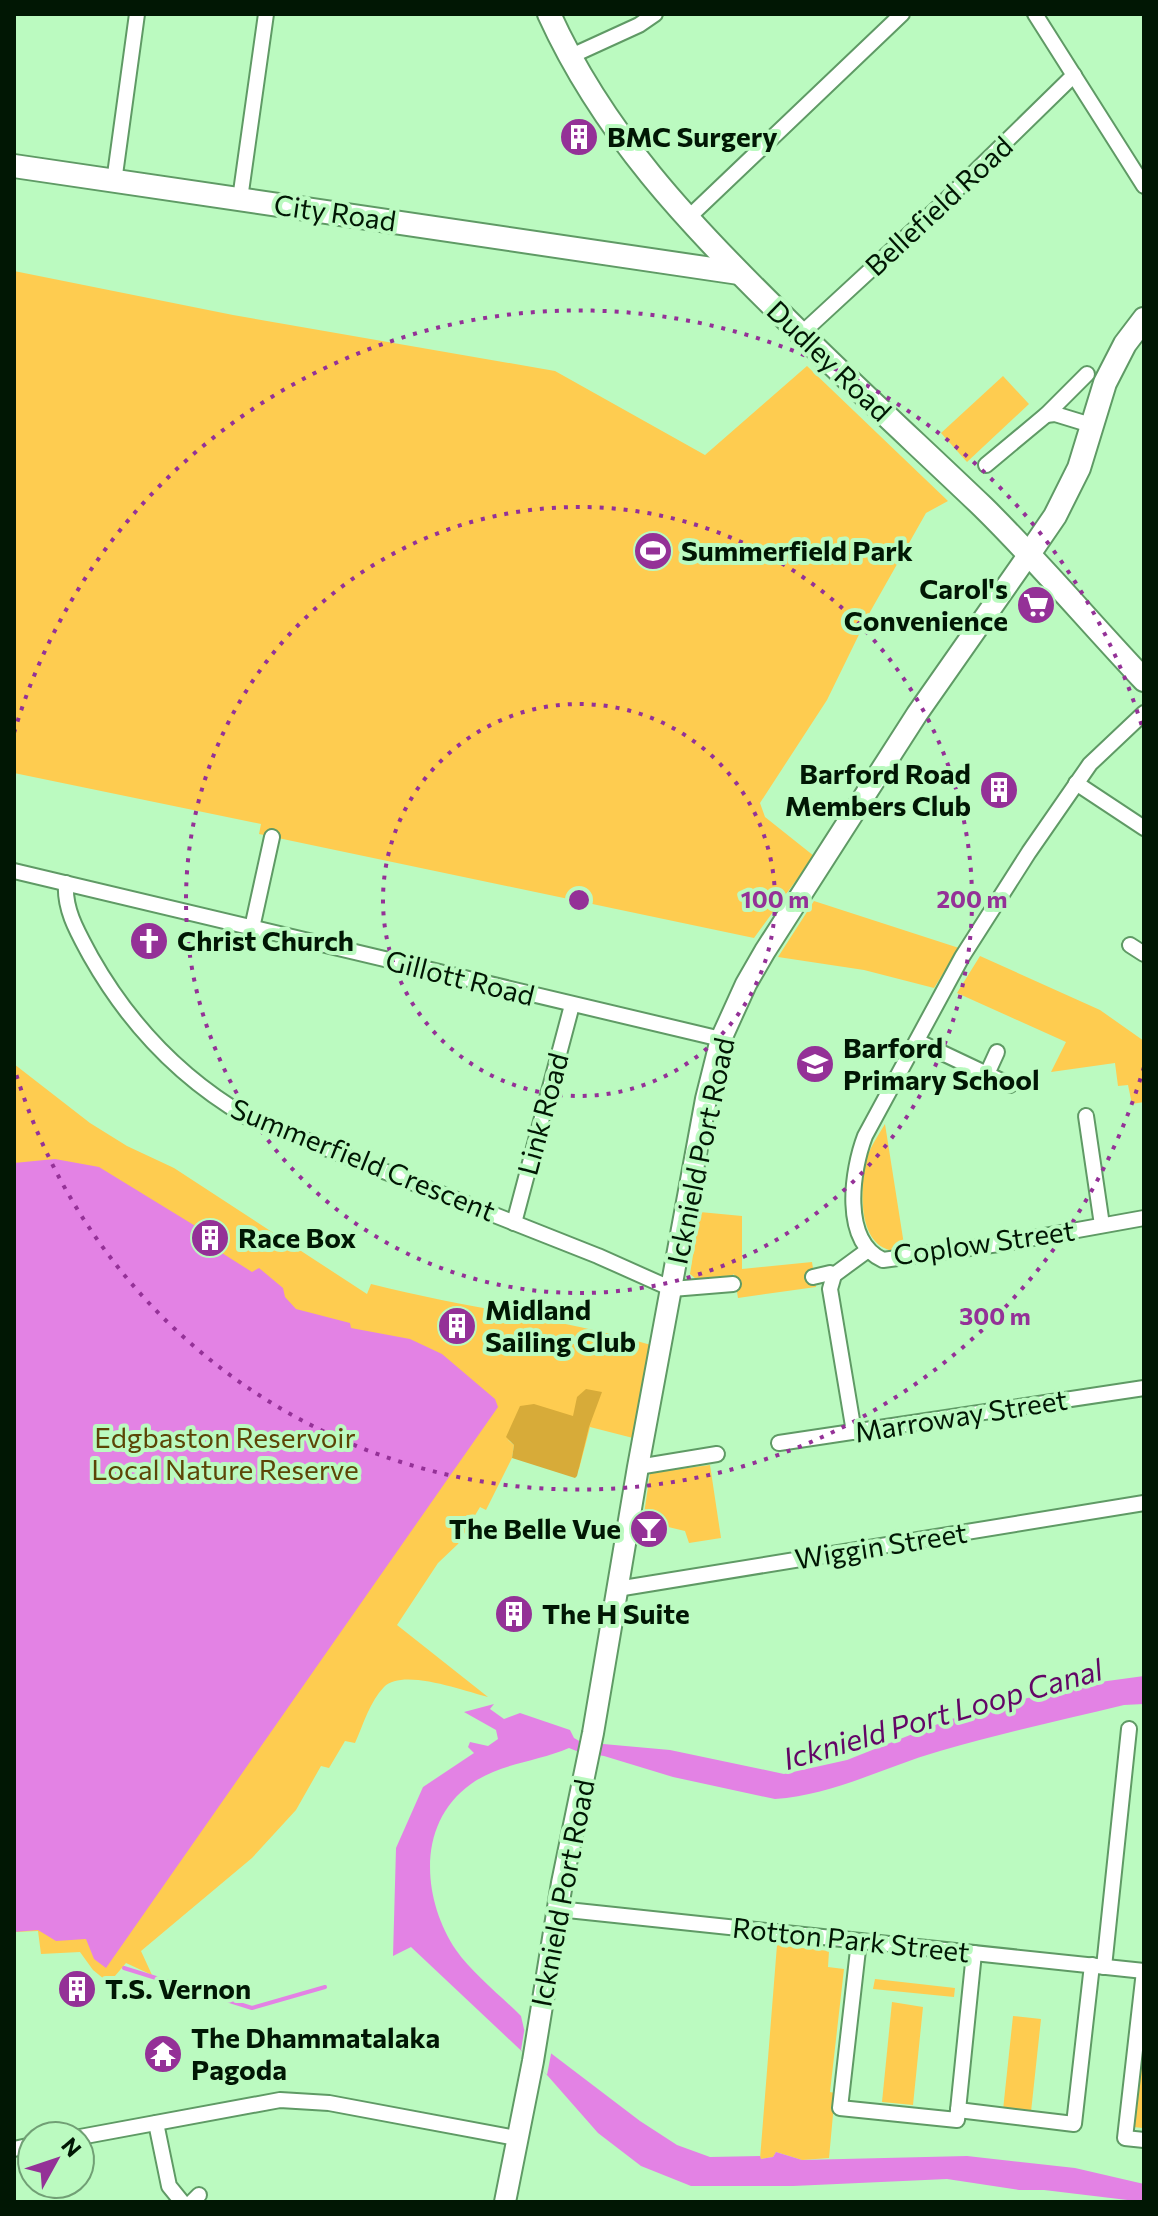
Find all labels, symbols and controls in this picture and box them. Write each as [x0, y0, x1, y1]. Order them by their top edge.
building icon: BMC Surgery [558, 116, 600, 158]
place label: BMC Surgery [607, 119, 778, 153]
street label: Bellefield Road [858, 128, 1019, 282]
street label: City Road [272, 187, 398, 237]
street label: Dudley Road [761, 293, 899, 428]
sports icon: Summerfield Park [632, 530, 674, 572]
place label: Summerfield Park [681, 533, 913, 567]
place label: Carol's Convenience [844, 571, 1008, 637]
supermarket icon: Carol's Convenience [1015, 584, 1057, 626]
place label: Barford Road Members Club [785, 756, 971, 822]
building icon: Barford Road Members Club [978, 769, 1020, 811]
text: 100 m [741, 884, 809, 913]
text: 200 m [937, 884, 1007, 913]
centre of rings [565, 886, 593, 914]
church icon: Christ Church [128, 920, 170, 962]
place label: Christ Church [177, 923, 354, 957]
street label: Gillott Road [382, 942, 538, 1012]
place label: Barford Primary School [843, 1030, 1040, 1096]
street label: Icknield Port Road [659, 1034, 741, 1267]
school or university icon: Barford Primary School [794, 1043, 836, 1085]
street label: Link Road [509, 1049, 575, 1179]
street label: Summerfield Crescent [226, 1090, 501, 1228]
street label: Coplow Street [891, 1212, 1077, 1272]
building icon: Race Box [189, 1217, 231, 1259]
place label: Race Box [238, 1220, 356, 1254]
place label: Midland Sailing Club [485, 1292, 636, 1358]
text: 300 m [959, 1301, 1031, 1330]
building icon: Midland Sailing Club [436, 1305, 478, 1347]
street label: Marroway Street [852, 1381, 1070, 1449]
park label: Edgbaston Reservoir Local Nature Reserve [91, 1420, 359, 1486]
bar icon: The Belle Vue [628, 1508, 670, 1550]
place label: The Belle Vue [449, 1511, 621, 1545]
street label: Wiggin Street [792, 1515, 969, 1575]
building icon: The H Suite [493, 1593, 535, 1635]
place label: The H Suite [542, 1596, 690, 1630]
water label: Icknield Port Loop Canal [778, 1649, 1108, 1776]
street label: Icknield Port Road [523, 1776, 601, 2009]
street label: Rotton Park Street [731, 1910, 971, 1968]
building icon: T.S. Vernon [56, 1968, 98, 2010]
place label: T.S. Vernon [105, 1971, 251, 2005]
place label: The Dhammatalaka Pagoda [191, 2020, 440, 2086]
temple icon: The Dhammatalaka Pagoda [142, 2033, 184, 2075]
north arrow [16, 2120, 96, 2200]
text: N [56, 2132, 87, 2162]

